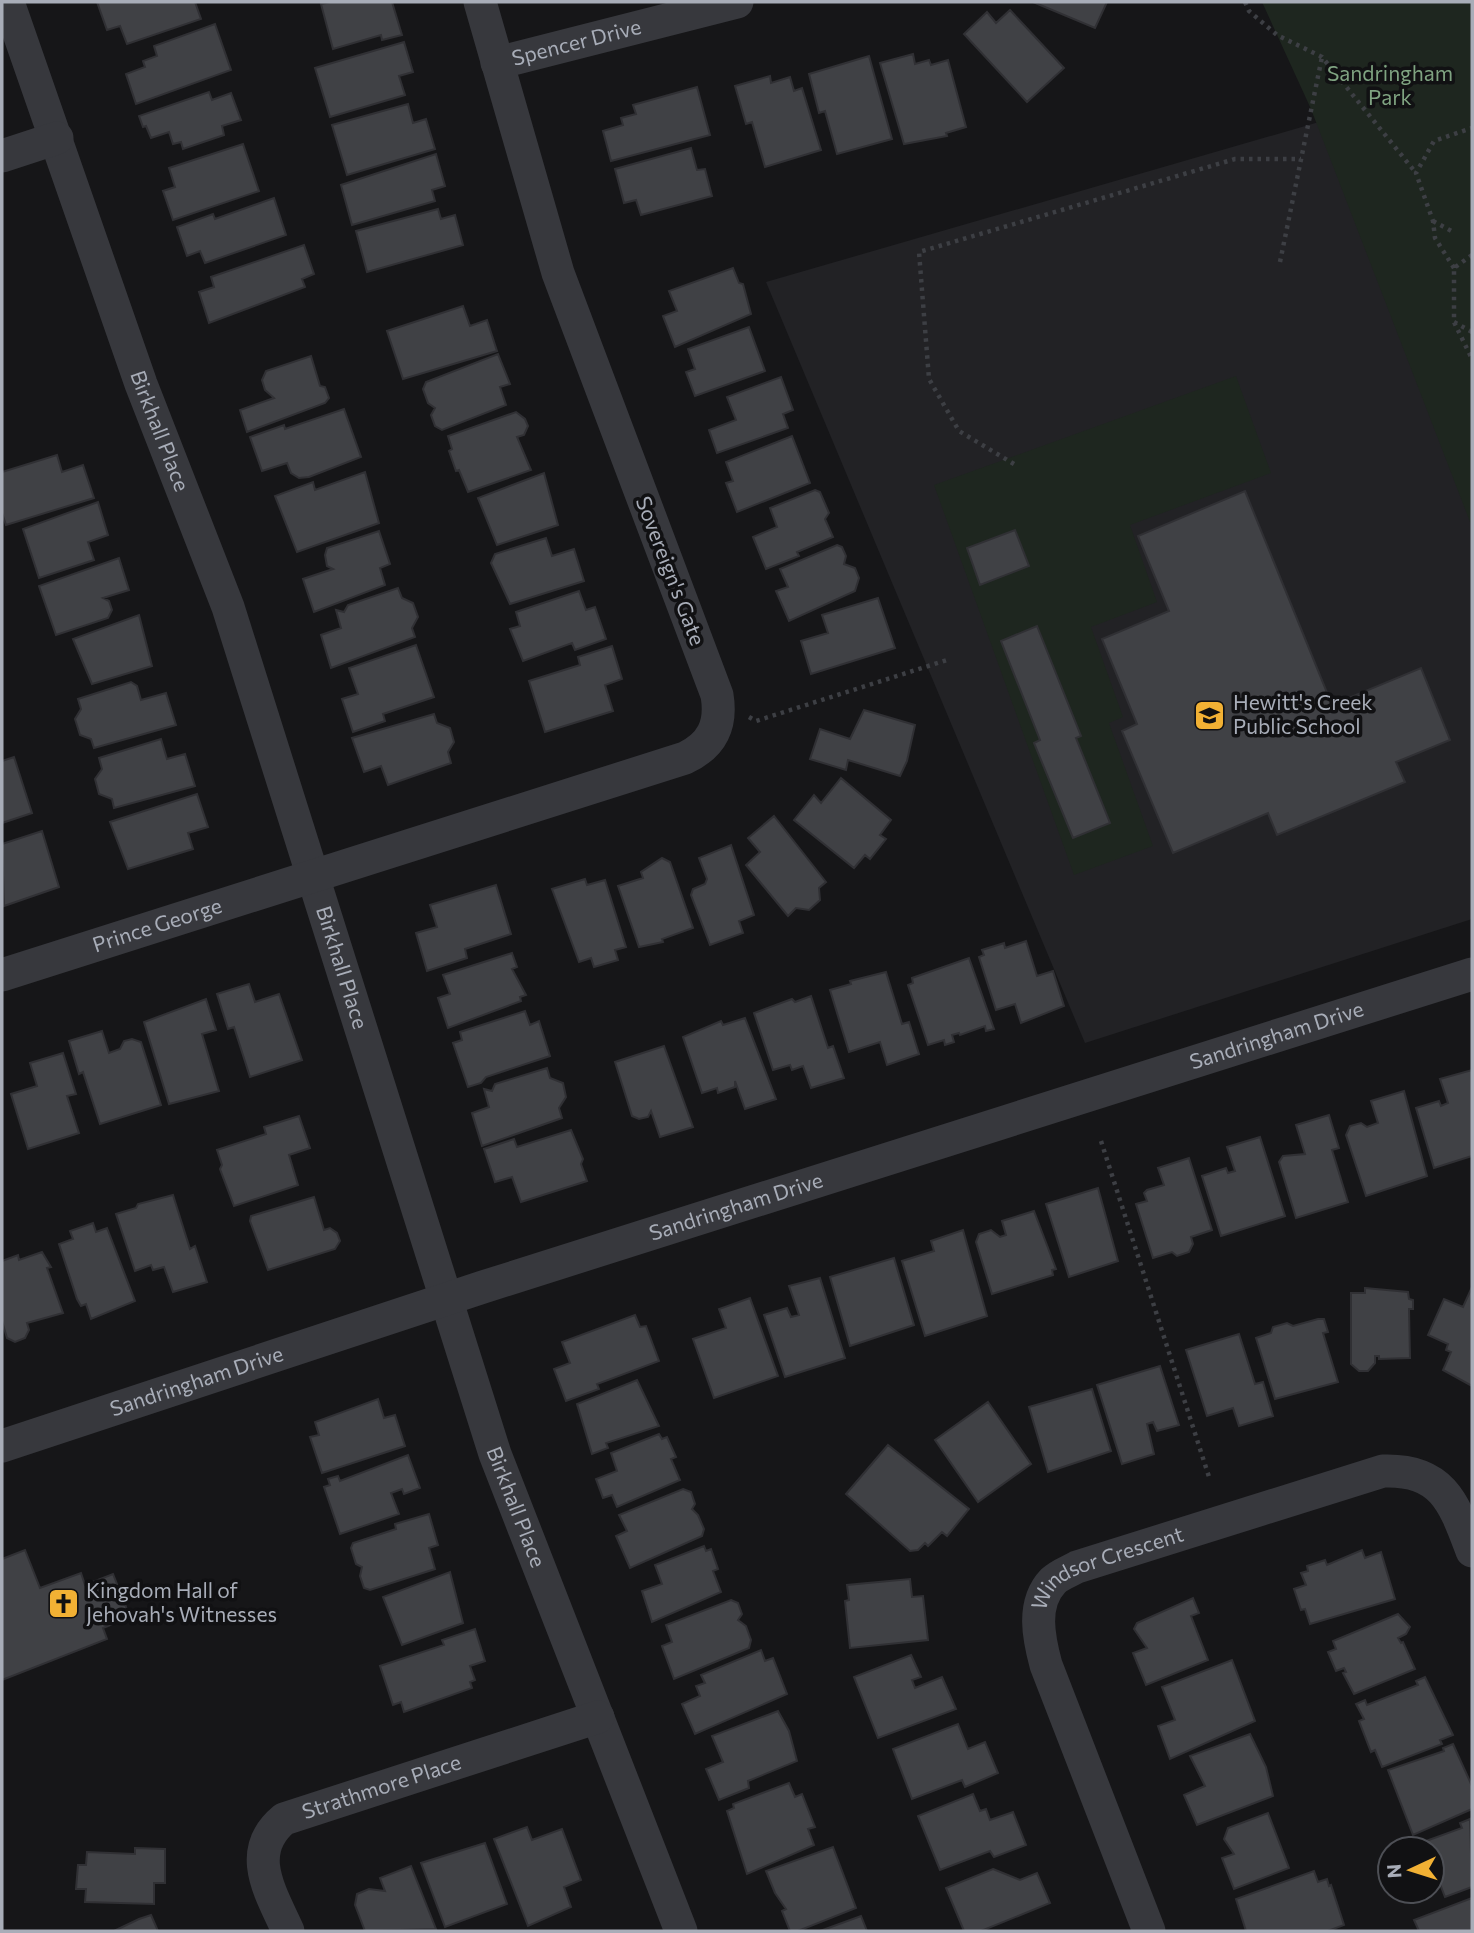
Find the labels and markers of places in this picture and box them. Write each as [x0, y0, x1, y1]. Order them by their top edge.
place label: Hewitt's Creek Public School [1233, 689, 1373, 738]
school or university icon: Hewitt's Creek Public School [1193, 698, 1227, 732]
place label: Kingdom Hall of Jehovah's Witnesses [86, 1577, 277, 1626]
church icon: Kingdom Hall of Jehovah's Witnesses [46, 1586, 80, 1620]

